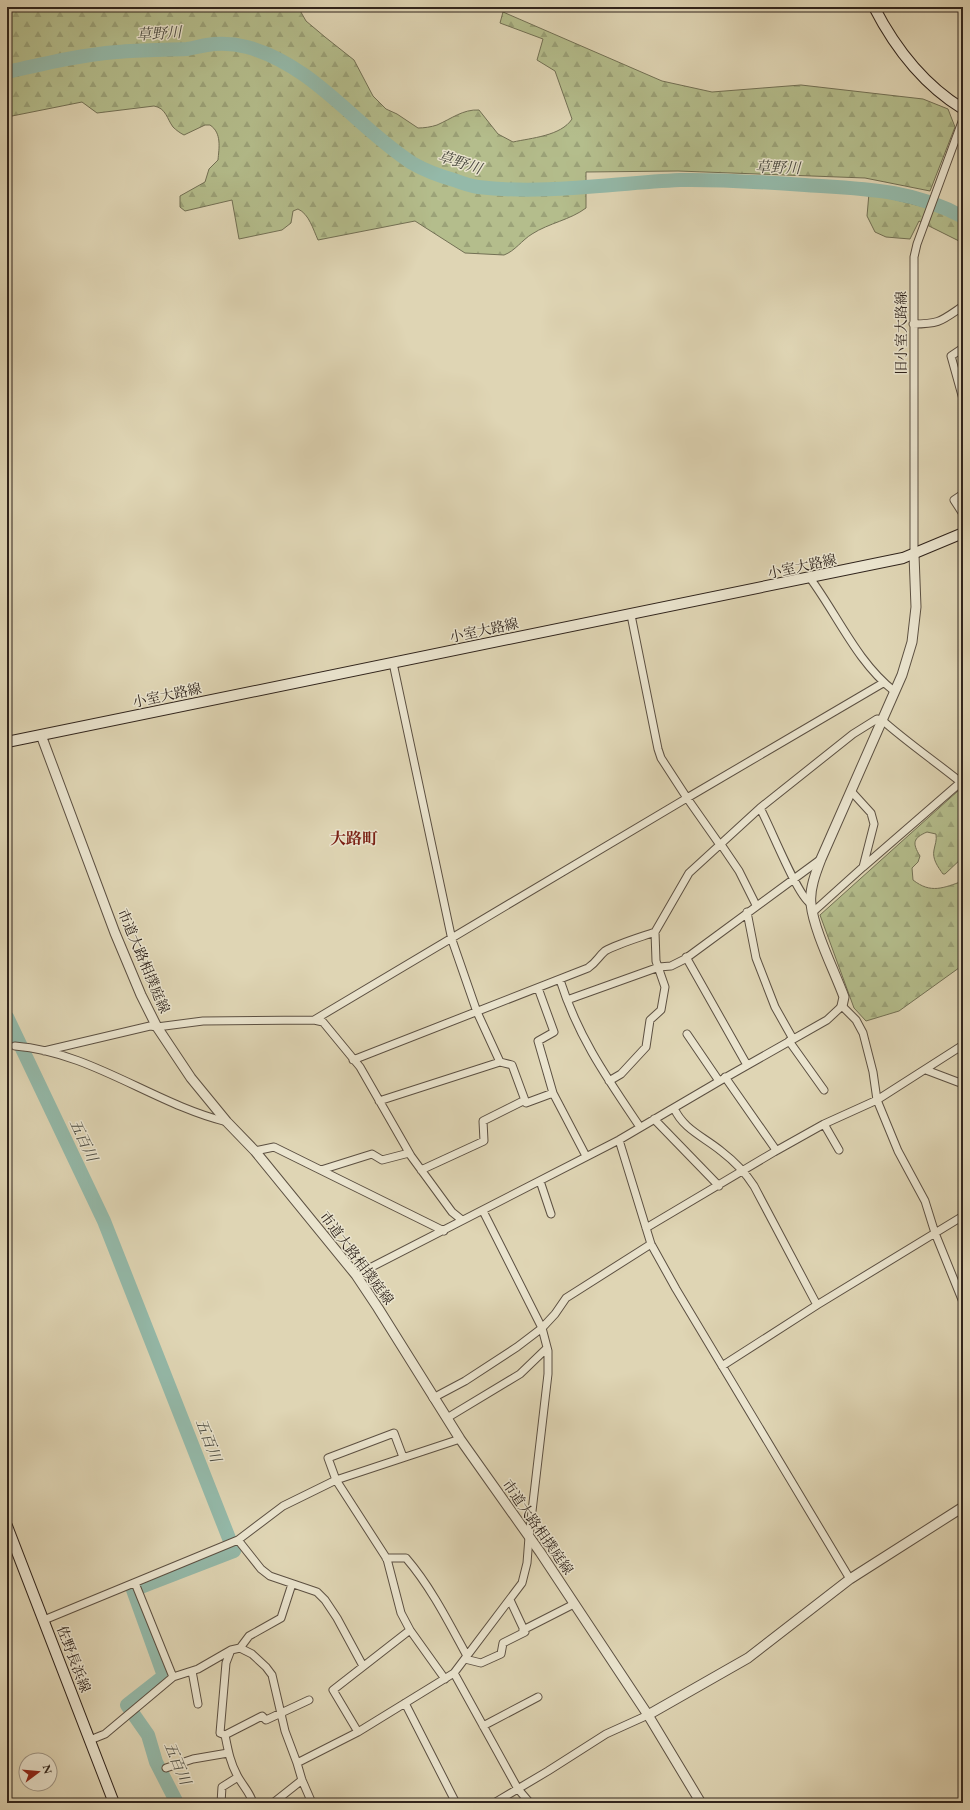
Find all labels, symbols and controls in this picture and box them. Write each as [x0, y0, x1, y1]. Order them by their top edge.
water label: 草野川 [136, 22, 184, 44]
water label: 草野川 [436, 146, 486, 179]
water label: 草野川 [755, 157, 803, 177]
street label: 旧小室大路線 [892, 291, 910, 375]
street label: 小室大路線 [766, 550, 838, 582]
street label: 小室大路線 [448, 614, 520, 646]
street label: 小室大路線 [131, 679, 203, 711]
district label: 大路町 [330, 828, 378, 849]
street label: 市道大路相撲庭線 [114, 906, 174, 1016]
water label: 五百川 [66, 1116, 103, 1166]
street label: 市道大路相撲庭線 [316, 1208, 398, 1308]
water label: 五百川 [192, 1416, 227, 1466]
street label: 市道大路相撲庭線 [499, 1476, 577, 1578]
street label: 佐野長浜線 [53, 1623, 95, 1695]
water label: 五百川 [160, 1739, 196, 1789]
north arrow [18, 1752, 58, 1792]
text: N [40, 1763, 56, 1776]

